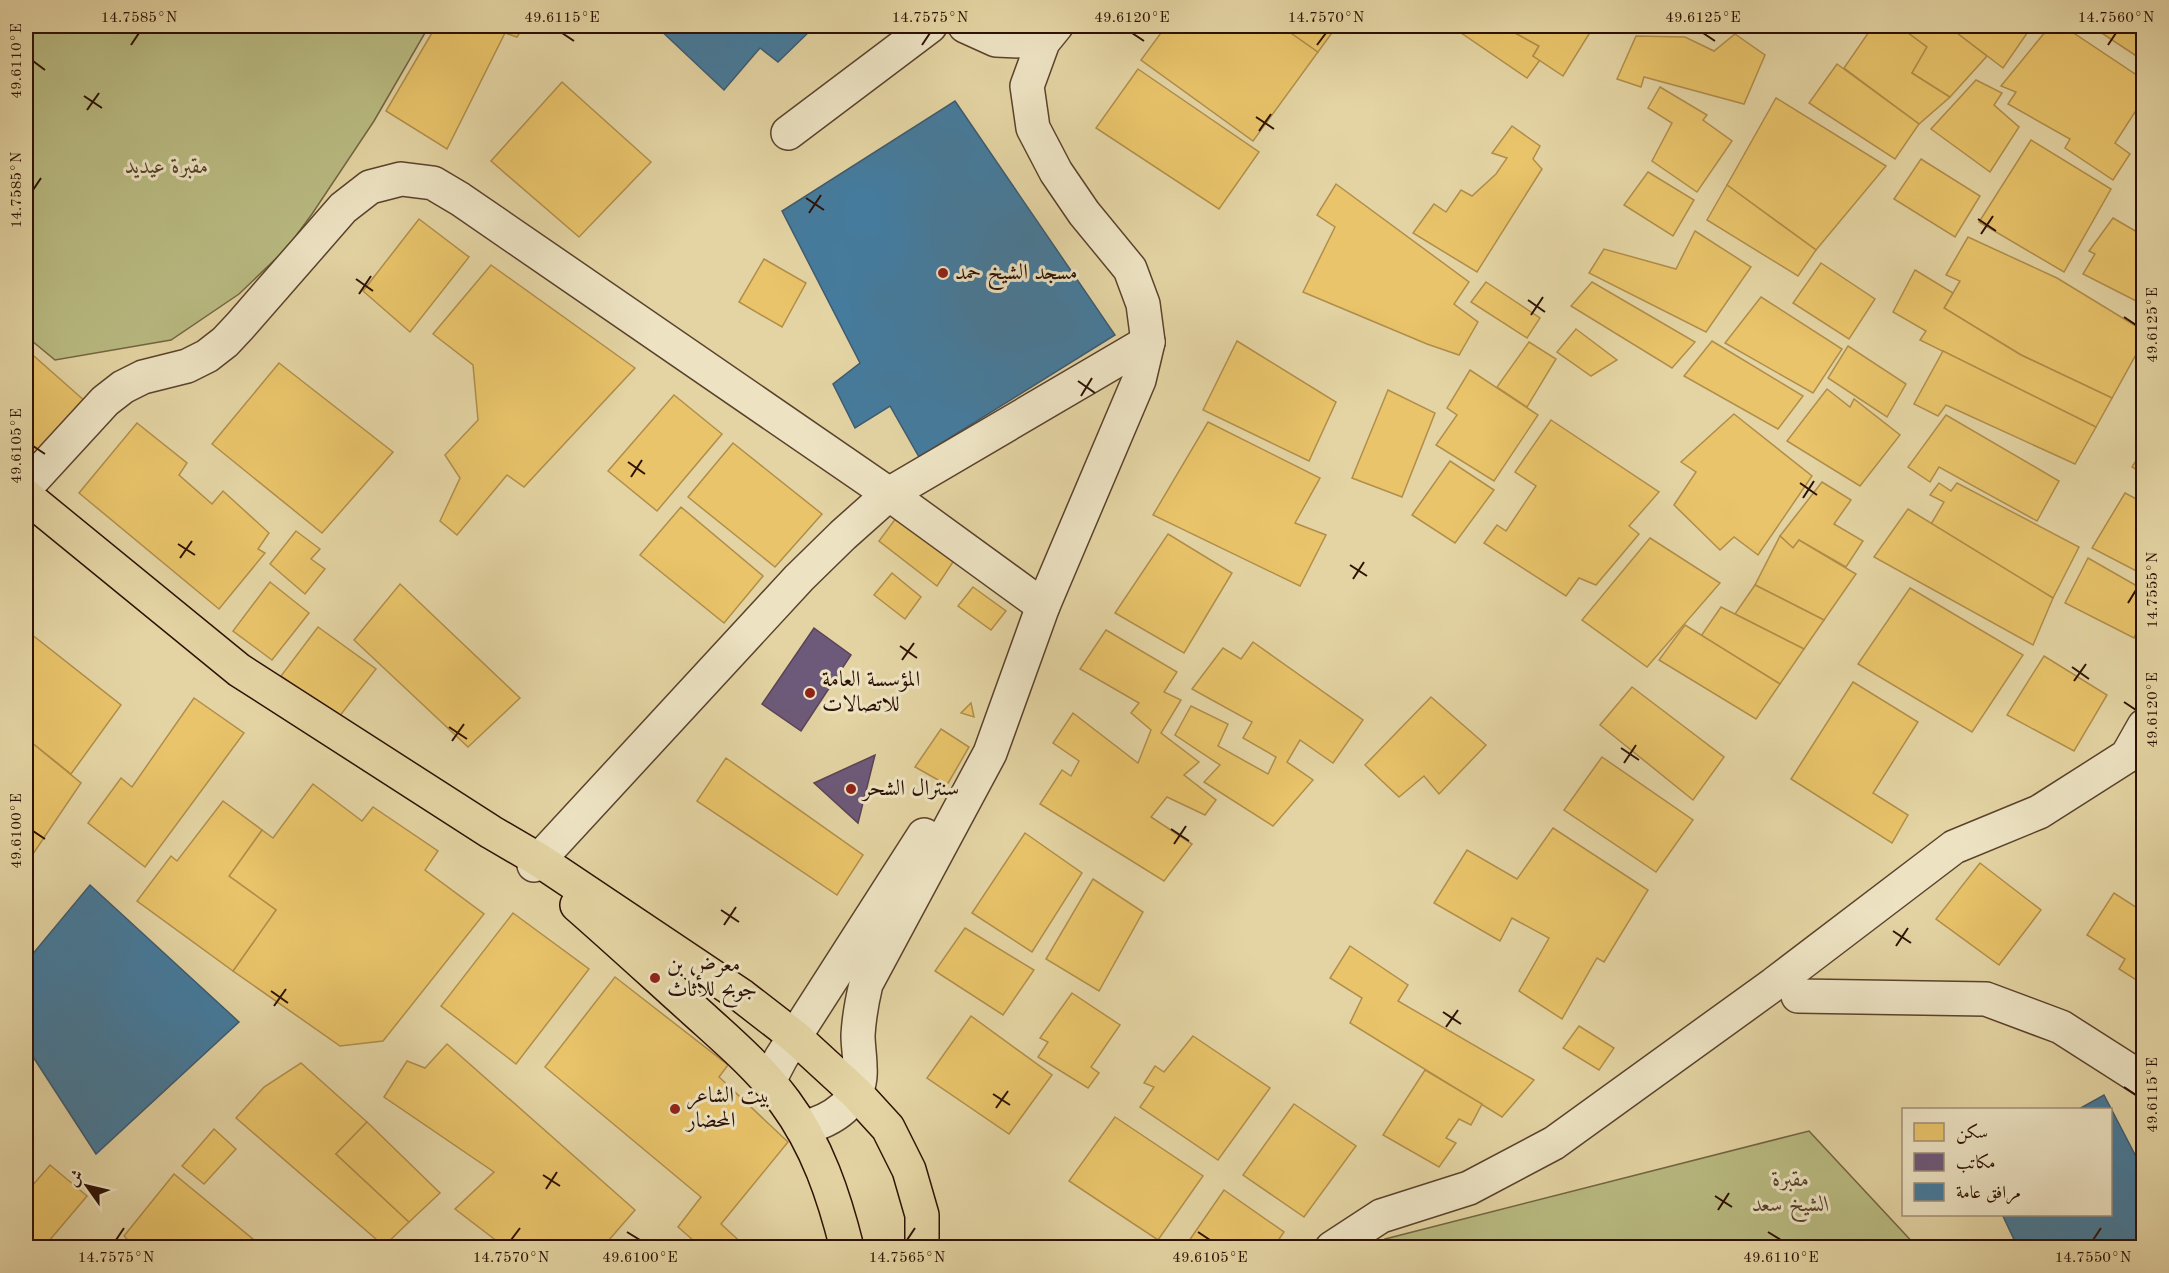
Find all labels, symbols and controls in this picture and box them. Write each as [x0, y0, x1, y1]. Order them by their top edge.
text: 14.7585°N [101, 11, 178, 26]
text: 49.6115°E [524, 11, 600, 26]
text: 14.7575°N [892, 11, 969, 26]
text: 49.6120°E [1094, 11, 1170, 26]
text: 14.7570°N [1288, 11, 1365, 26]
text: 49.6125°E [1665, 11, 1741, 26]
text: 14.7560°N [2078, 11, 2155, 26]
text: 49.6110°E [10, 23, 25, 99]
text: 14.7585°N [10, 151, 25, 228]
park label: مقبرة عيديد [125, 156, 209, 179]
place label: مسجد الشيخ حمد [955, 262, 1077, 291]
marker: مسجد الشيخ حمد [936, 266, 950, 280]
text: 49.6125°E [2146, 287, 2161, 363]
text: 49.6105°E [10, 408, 25, 484]
text: 14.7555°N [2146, 551, 2161, 628]
place label: المؤسسة العامة للاتصالات [822, 669, 920, 716]
text: 49.6120°E [2146, 672, 2161, 748]
marker: المؤسسة العامة للاتصالات [803, 686, 817, 700]
place label: سنترال الشحر [861, 778, 959, 802]
marker: سنترال الشحر [844, 782, 858, 796]
text: 49.6100°E [10, 793, 25, 869]
place label: معرض بن جوبح للأثاث [667, 954, 757, 1008]
marker: معرض بن جوبح للأثاث [648, 971, 662, 985]
text: 49.6115°E [2146, 1057, 2161, 1133]
place label: بيت الشاعر المحضار [685, 1085, 770, 1133]
marker: بيت الشاعر المحضار [668, 1102, 682, 1116]
legend [1902, 1108, 2112, 1216]
text: سكن [1956, 1123, 1988, 1144]
text: مكاتب [1956, 1153, 1996, 1173]
north arrow [57, 1156, 117, 1216]
text: ش [65, 1168, 87, 1190]
park label: مقبرة الشيخ سعد [1752, 1169, 1830, 1223]
text: مرافق عامة [1956, 1184, 2021, 1205]
text: 14.7575°N [78, 1251, 155, 1266]
text: 14.7570°N [473, 1251, 550, 1266]
text: 49.6100°E [602, 1251, 678, 1266]
text: 14.7565°N [869, 1251, 946, 1266]
text: 49.6105°E [1172, 1251, 1248, 1266]
text: 49.6110°E [1743, 1251, 1819, 1266]
text: 14.7550°N [2055, 1251, 2132, 1266]

